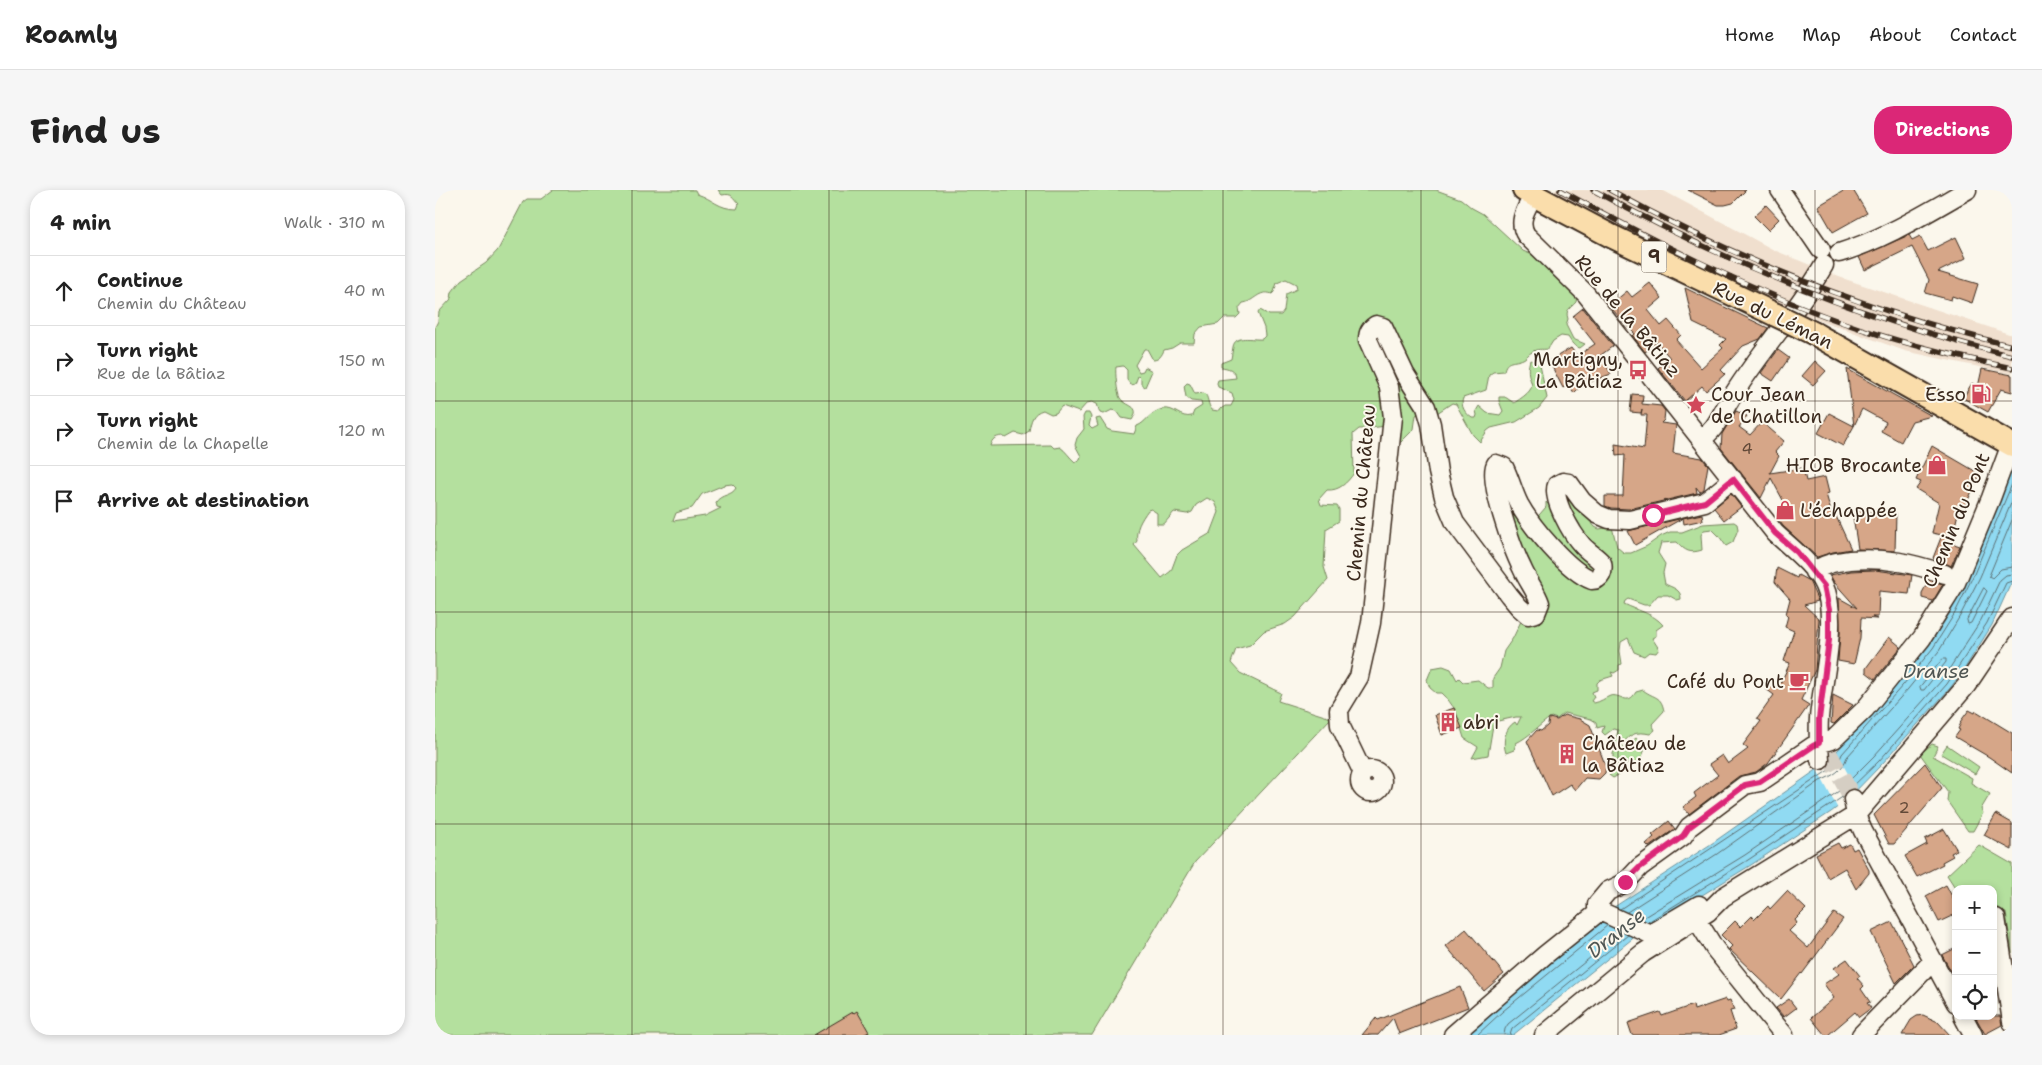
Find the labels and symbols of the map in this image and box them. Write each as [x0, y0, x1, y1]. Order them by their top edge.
road number: 9 [1641, 242, 1667, 272]
street label: Rue de la Bâtiaz [1569, 249, 1687, 383]
street label: Rue du Léman [1709, 275, 1837, 355]
place label: Martigny, La Bâtiaz [1533, 347, 1623, 394]
bus stop icon: Martigny, La Bâtiaz [1627, 359, 1649, 381]
place label: Cour Jean de Chatillon [1711, 382, 1822, 429]
place label: Esso [1925, 382, 1966, 407]
fuel station icon: Esso [1970, 383, 1992, 405]
place icon: Cour Jean de Chatillon [1685, 394, 1707, 416]
street label: Chemin du Château [1341, 403, 1381, 583]
house number: 4 [1741, 438, 1753, 459]
street label: Chemin du Pont [1916, 449, 1996, 591]
place label: HIOB Brocante [1786, 453, 1922, 478]
shop icon: HIOB Brocante [1926, 454, 1948, 476]
place label: L'échappée [1800, 498, 1897, 523]
shop icon: L'échappée [1774, 499, 1796, 521]
route start [1642, 504, 1665, 527]
water label: Dranse [1902, 658, 1970, 684]
place label: Café du Pont [1667, 669, 1784, 694]
cafe icon: Café du Pont [1788, 670, 1810, 692]
place label: abri [1463, 710, 1500, 735]
building icon: abri [1437, 711, 1459, 733]
place label: Château de la Bâtiaz [1582, 731, 1687, 778]
building icon: Château de la Bâtiaz [1556, 743, 1578, 765]
house number: 2 [1898, 797, 1910, 818]
route end [1614, 871, 1637, 894]
water label: Dranse [1582, 902, 1650, 964]

